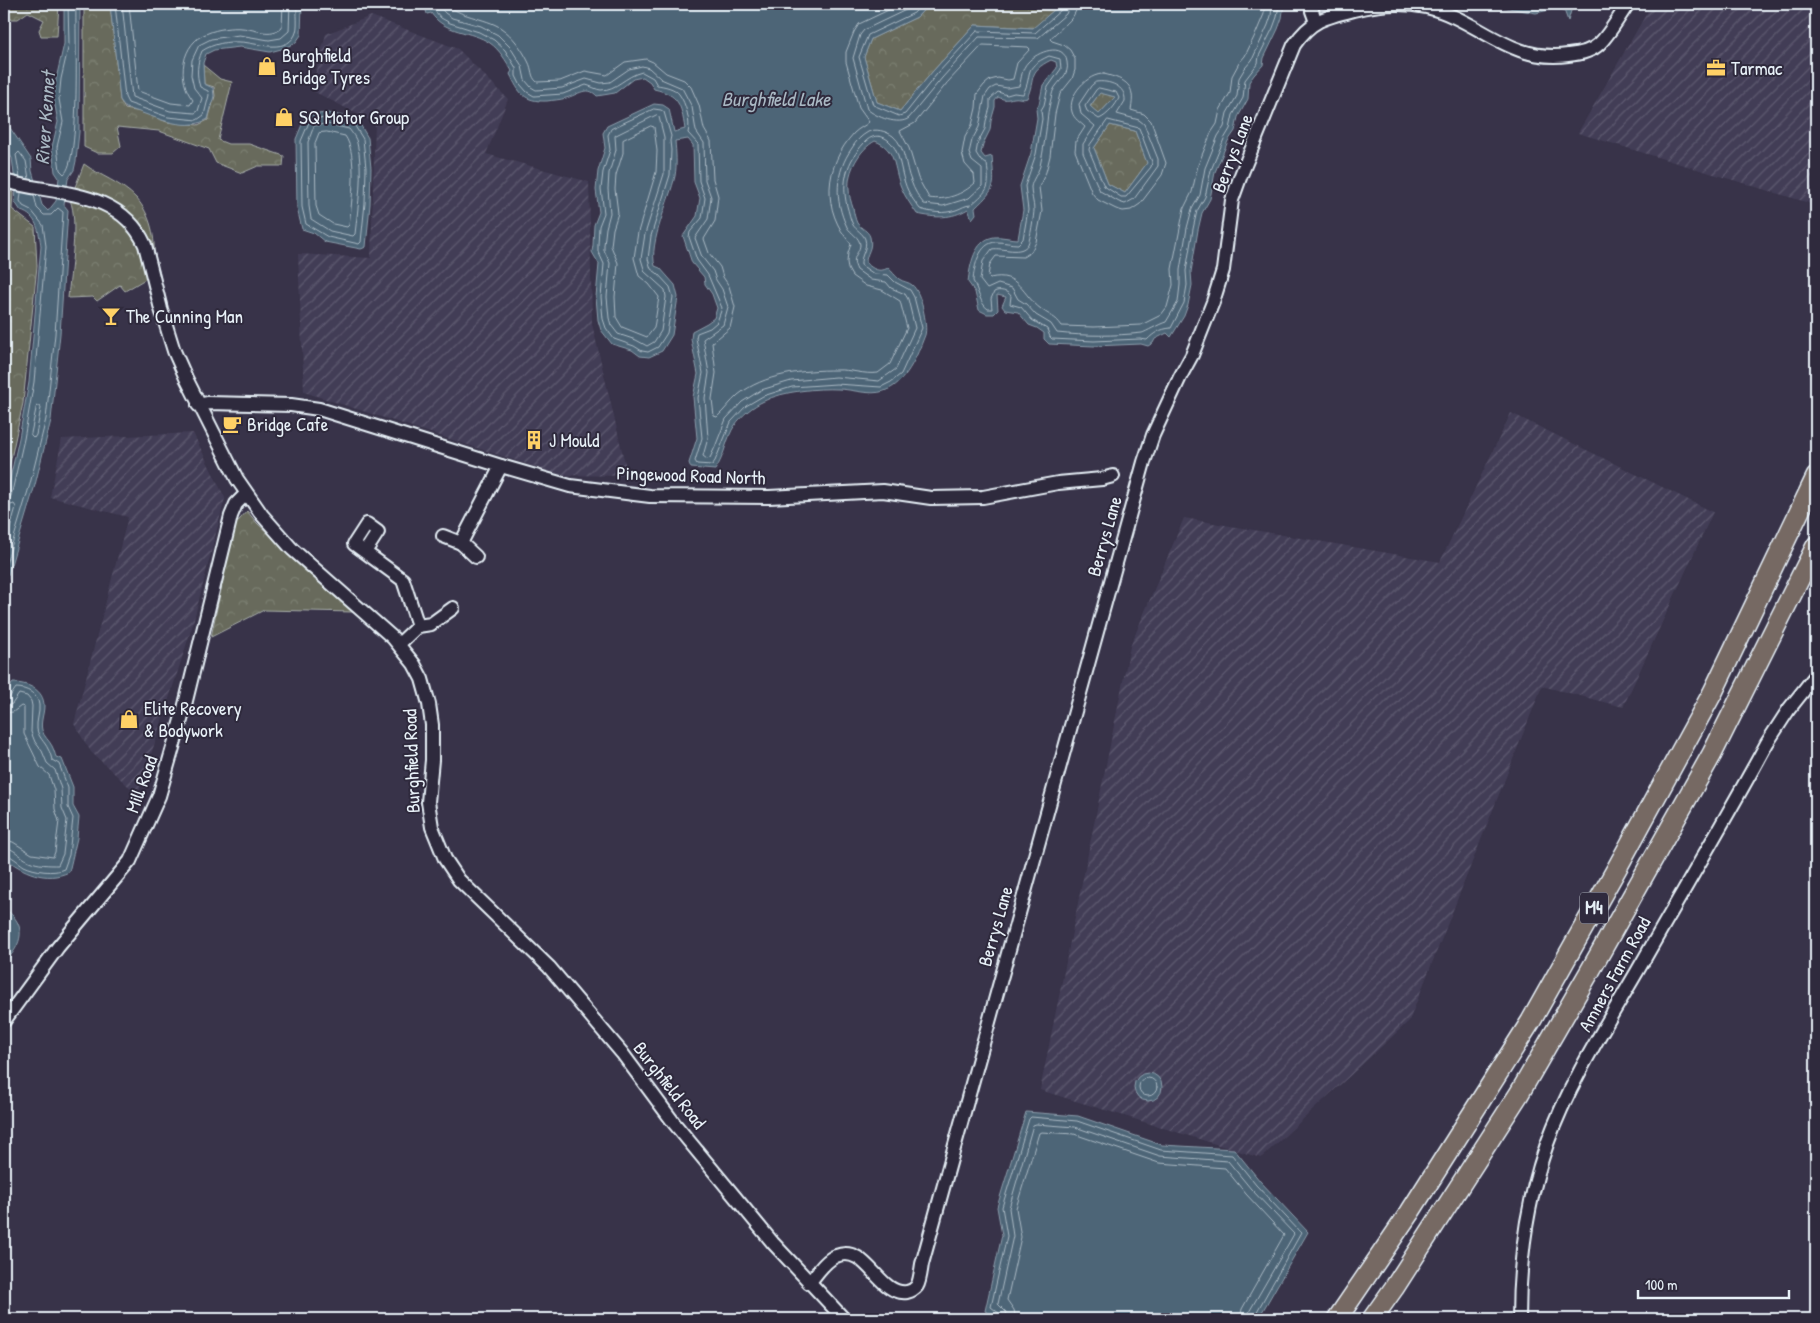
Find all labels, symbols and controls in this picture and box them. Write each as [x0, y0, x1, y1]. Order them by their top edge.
place label: Burghfield Bridge Tyres [282, 42, 370, 90]
shop icon: Burghfield Bridge Tyres [256, 55, 278, 77]
place label: Tarmac [1731, 55, 1783, 81]
office icon: Tarmac [1705, 57, 1727, 79]
water label: River Kennet [28, 67, 61, 165]
water label: Burghfield Lake [722, 85, 831, 113]
place label: SQ Motor Group [299, 104, 409, 130]
shop icon: SQ Motor Group [273, 106, 295, 128]
street label: Berrys Lane [1205, 110, 1259, 196]
place label: The Cunning Man [126, 303, 243, 329]
bar icon: The Cunning Man [100, 305, 122, 327]
place label: Bridge Cafe [247, 411, 329, 437]
cafe icon: Bridge Cafe [221, 413, 243, 435]
place label: J Mould [549, 427, 600, 453]
building icon: J Mould [523, 429, 545, 451]
street label: Pingewood Road North [616, 459, 766, 491]
street label: Berrys Lane [1080, 492, 1128, 579]
place label: Elite Recovery & Bodywork [144, 695, 242, 743]
shop icon: Elite Recovery & Bodywork [118, 708, 140, 730]
street label: Burghfield Road [396, 708, 426, 813]
street label: Mill Road [119, 751, 164, 816]
street label: Berrys Lane [971, 882, 1019, 969]
road number: M4 [1580, 892, 1608, 924]
street label: Amners Farm Road [1572, 911, 1657, 1036]
street label: Burghfield Road [628, 1036, 713, 1134]
scale bar [1638, 1268, 1789, 1300]
text: 100 m [1645, 1274, 1678, 1295]

